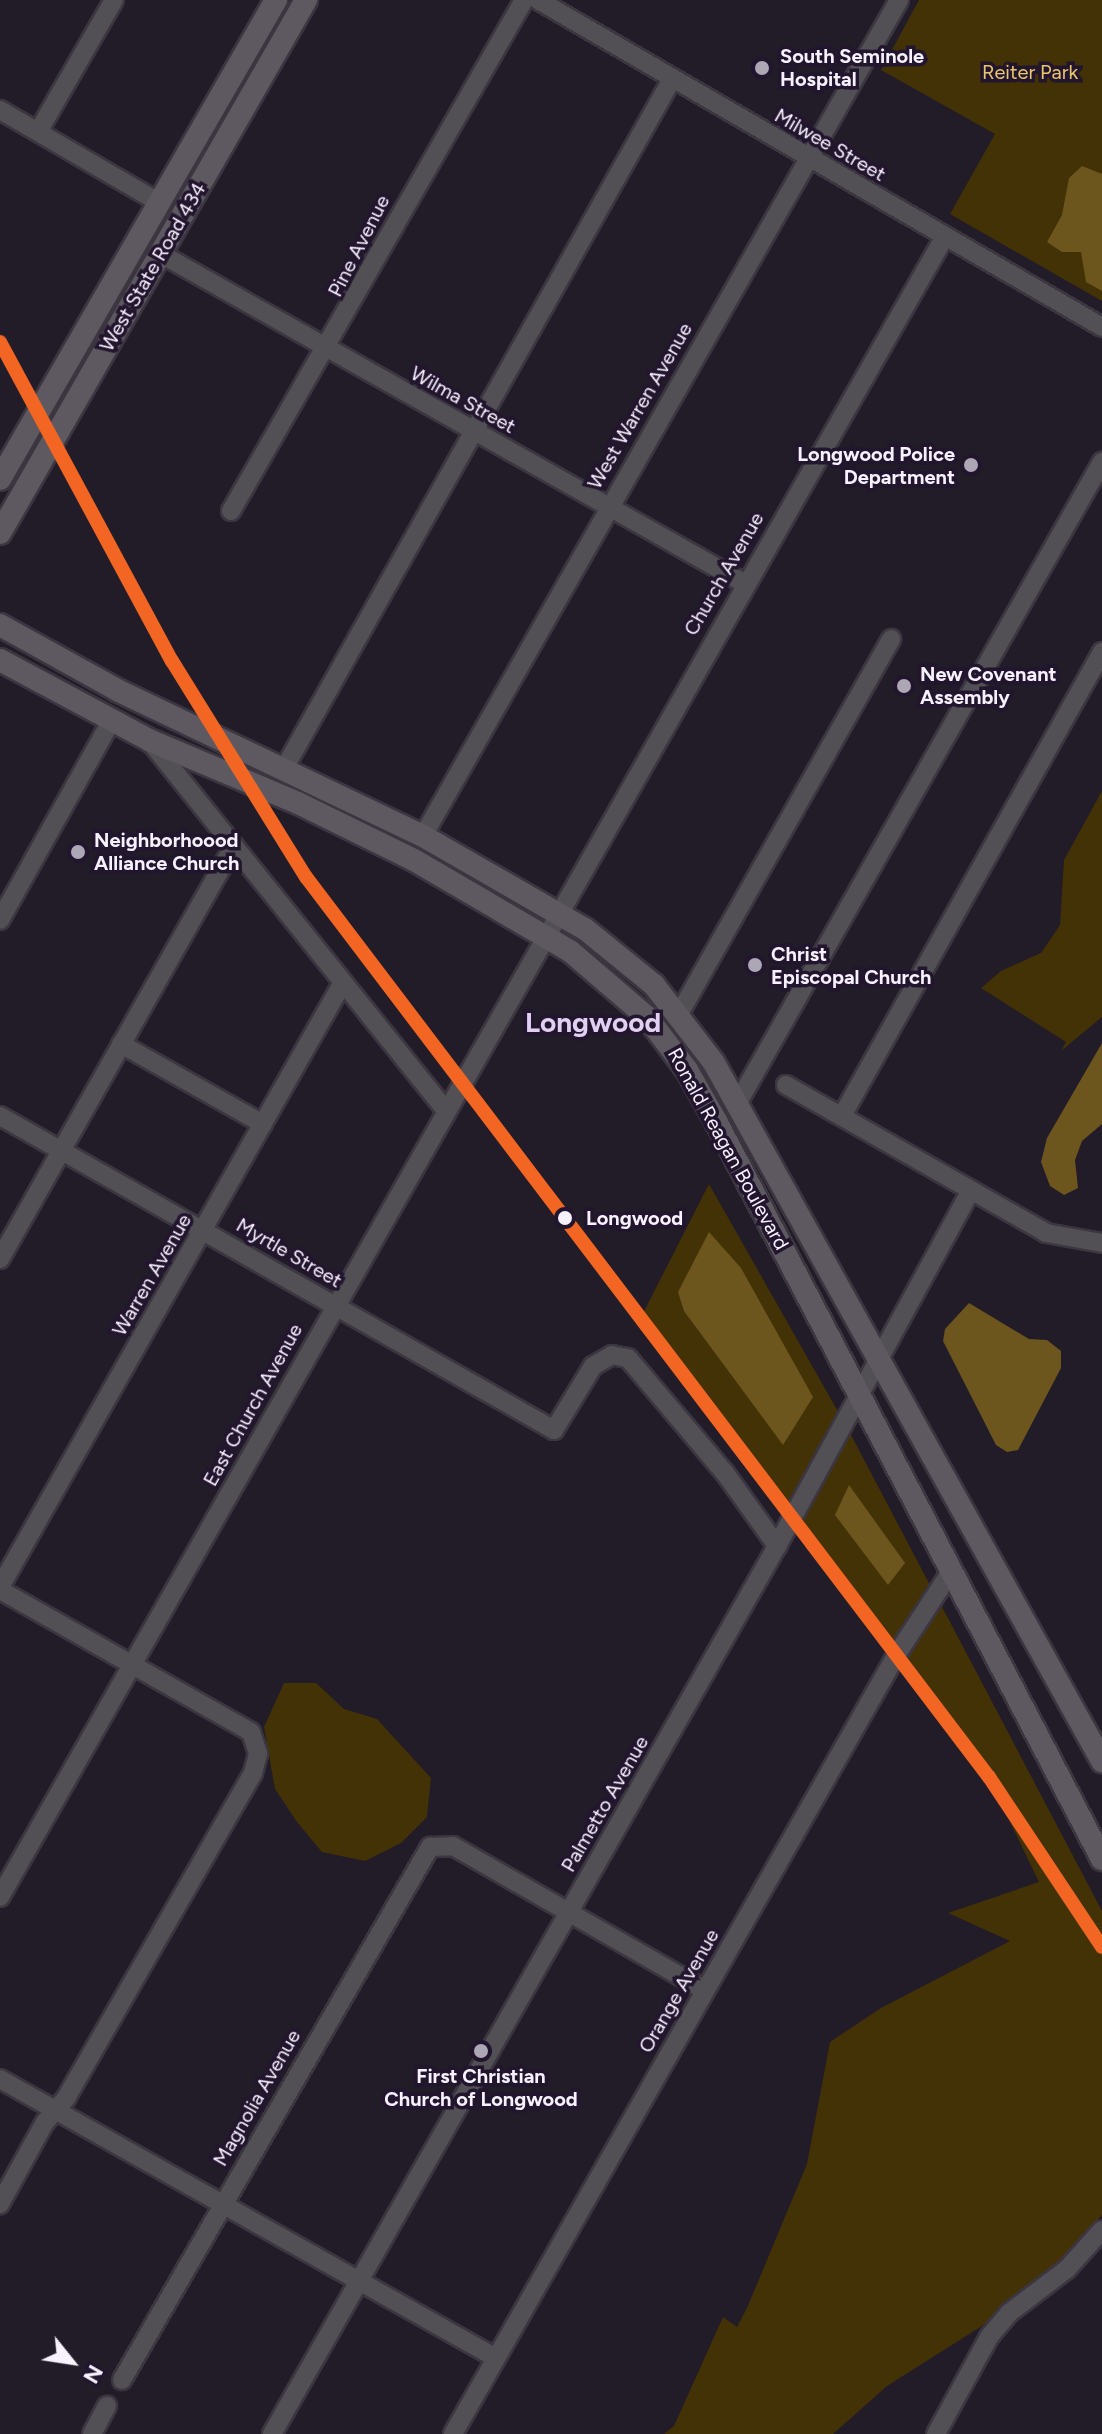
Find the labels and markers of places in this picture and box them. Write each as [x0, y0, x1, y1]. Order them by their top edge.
place label: South Seminole Hospital [780, 44, 924, 91]
marker: South Seminole Hospital [751, 57, 773, 79]
place label: Longwood Police Department [797, 442, 955, 489]
marker: Longwood Police Department [962, 456, 980, 474]
place label: New Covenant Assembly [920, 662, 1057, 709]
marker: New Covenant Assembly [895, 677, 913, 695]
place label: Neighborhoood Alliance Church [94, 828, 239, 875]
marker: Neighborhoood Alliance Church [69, 843, 87, 861]
place label: Christ Episcopal Church [771, 942, 931, 989]
marker: Christ Episcopal Church [746, 956, 764, 974]
marker: Longwood [551, 1204, 579, 1232]
place label: Longwood [586, 1206, 683, 1230]
marker: First Christian Church of Longwood [472, 2042, 490, 2060]
place label: First Christian Church of Longwood [384, 2064, 578, 2111]

